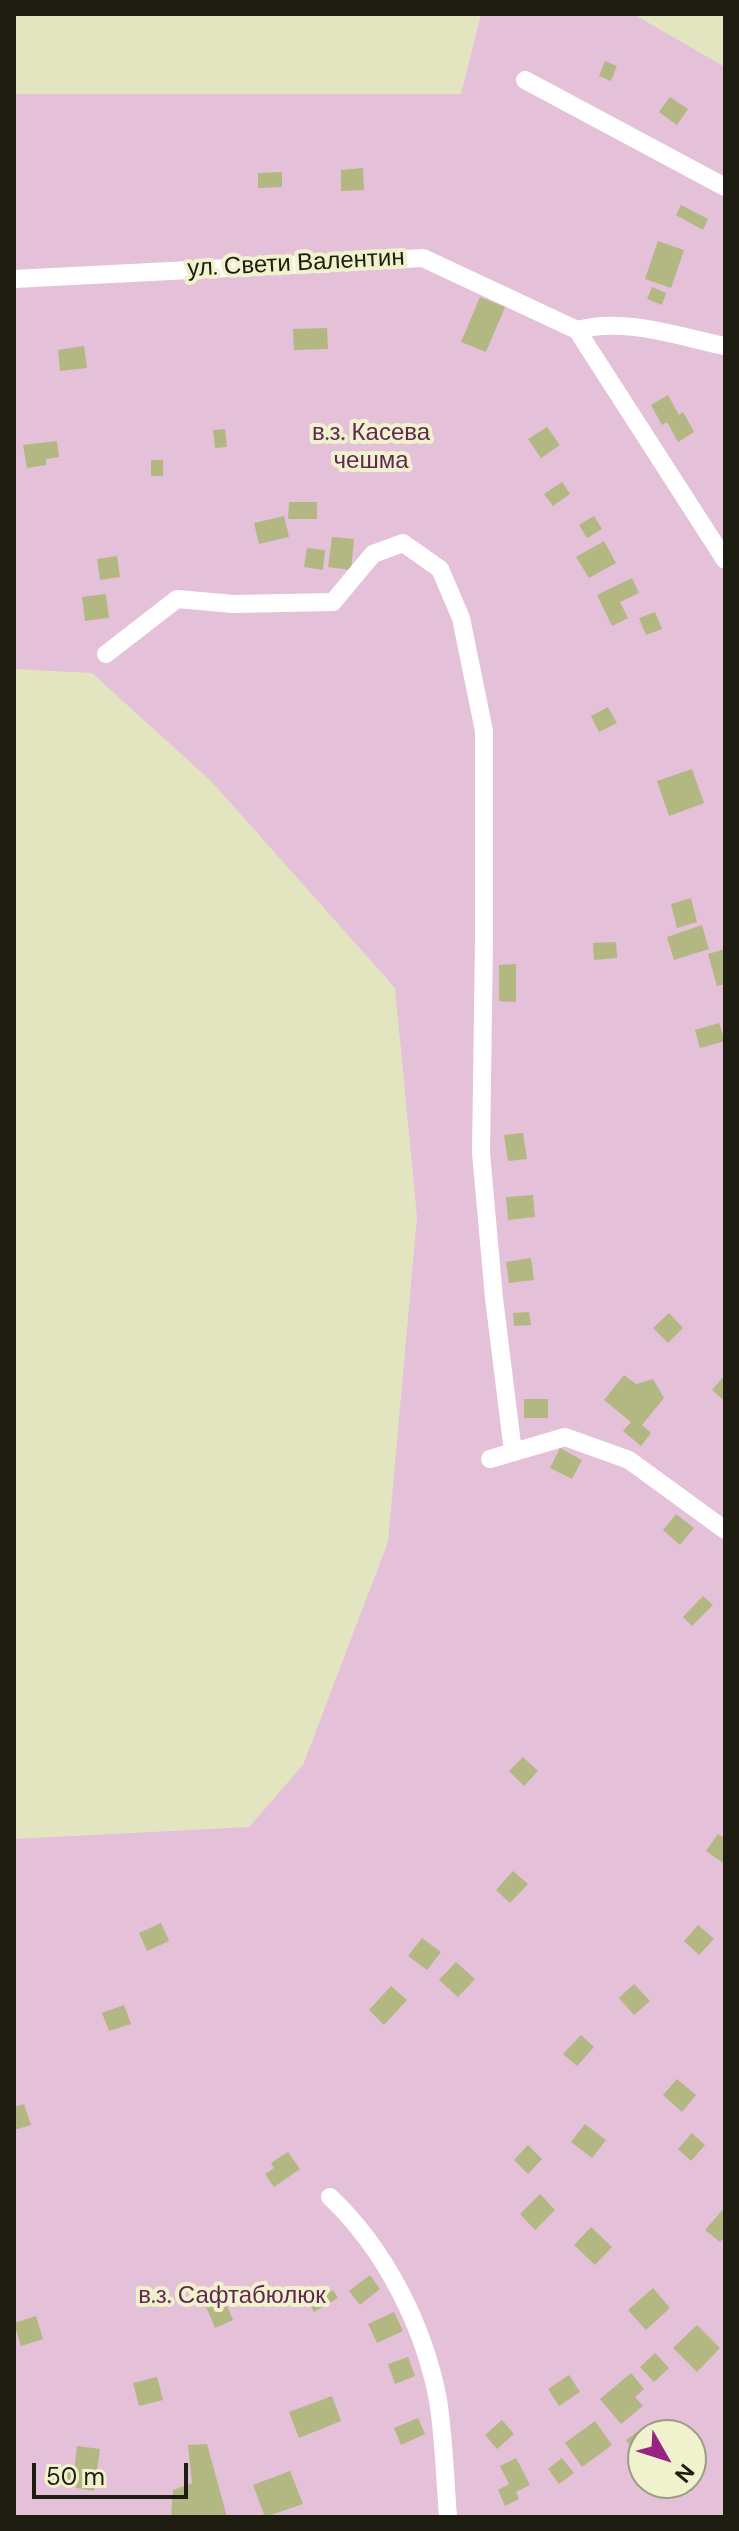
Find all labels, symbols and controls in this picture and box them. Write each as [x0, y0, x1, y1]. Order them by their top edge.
street label: ул. Свети Валентин [187, 244, 405, 284]
park label: в.з. Касева чешма [312, 420, 430, 476]
park label: в.з. Сафтабюлюк [138, 2283, 326, 2311]
north arrow [627, 2419, 707, 2499]
scale bar [36, 2447, 192, 2497]
text: N [668, 2458, 701, 2489]
text: 50 m [46, 2461, 105, 2492]

